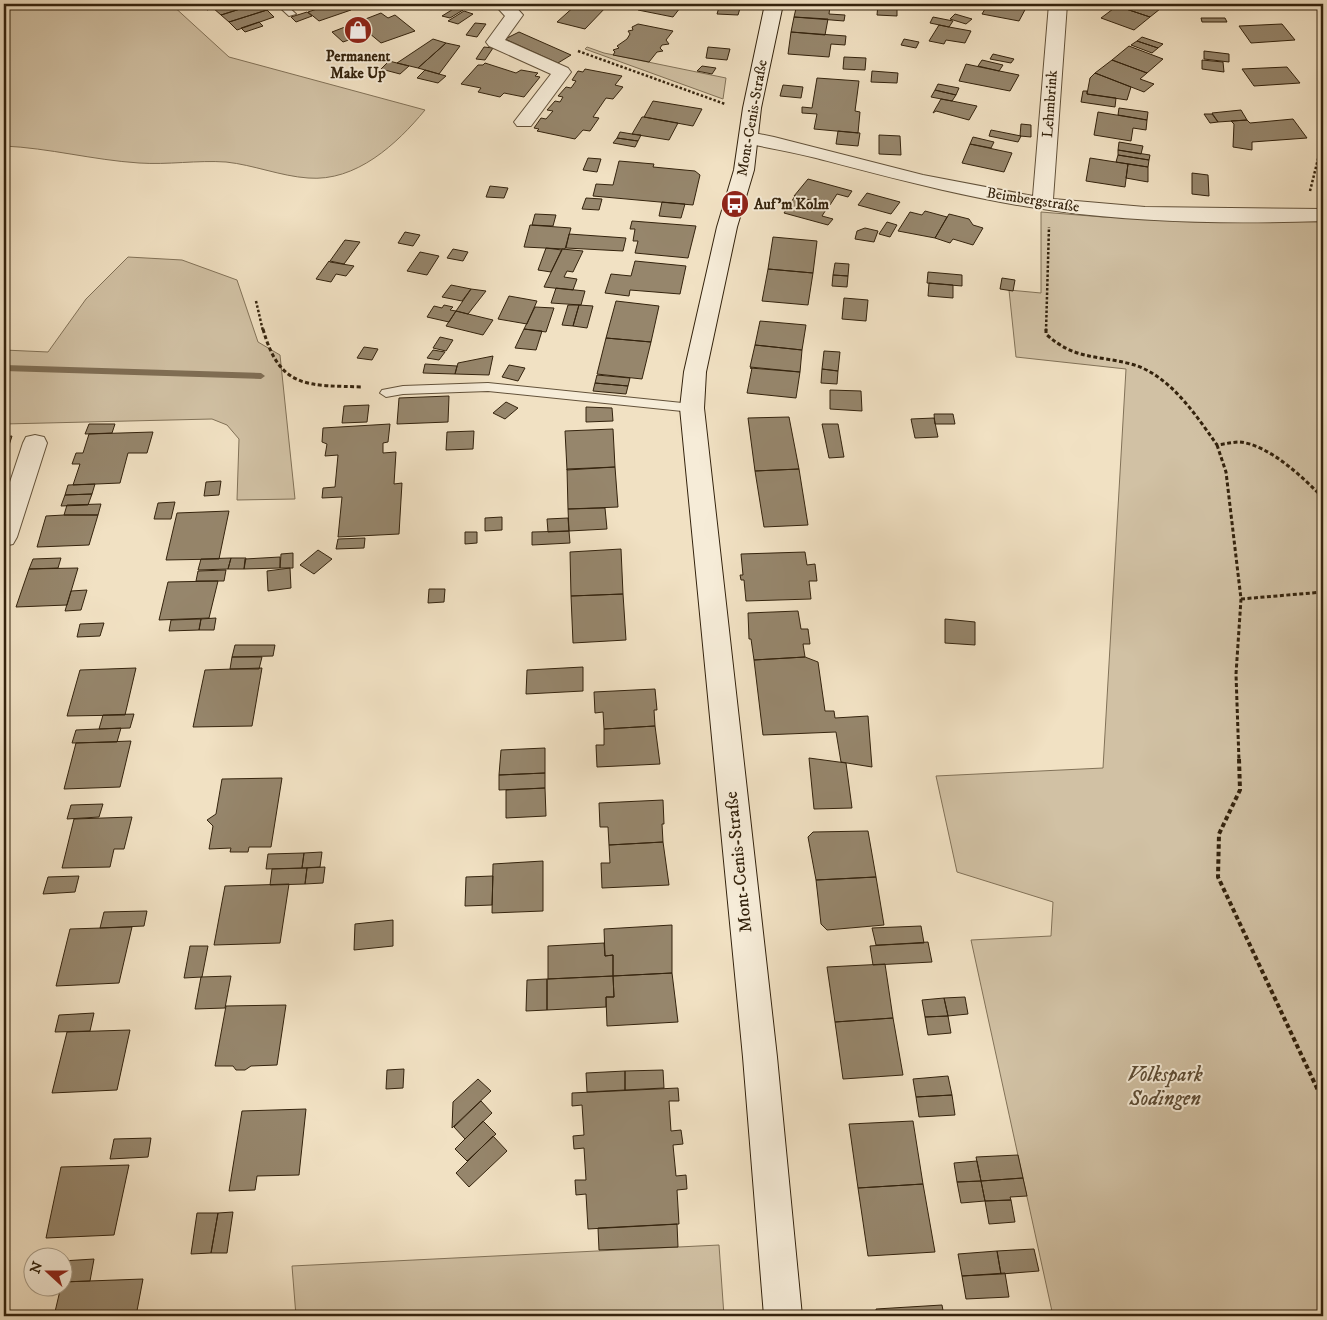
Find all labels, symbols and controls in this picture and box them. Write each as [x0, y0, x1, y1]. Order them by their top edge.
shop icon: Permanent Make Up [343, 15, 373, 45]
place label: Permanent Make Up [326, 47, 390, 83]
street label: Mont-Cenis-Straße [732, 58, 772, 178]
street label: Lehmbrink [1038, 69, 1062, 138]
street label: Beimbergstraße [985, 183, 1081, 217]
bus stop icon: Auf'm Kolm [720, 189, 750, 219]
place label: Auf'm Kolm [753, 195, 830, 214]
street label: Mont-Cenis-Straße [721, 790, 757, 934]
park label: Volkspark Sodingen [1127, 1062, 1203, 1112]
north arrow [22, 1248, 72, 1298]
text: N [26, 1259, 47, 1276]

